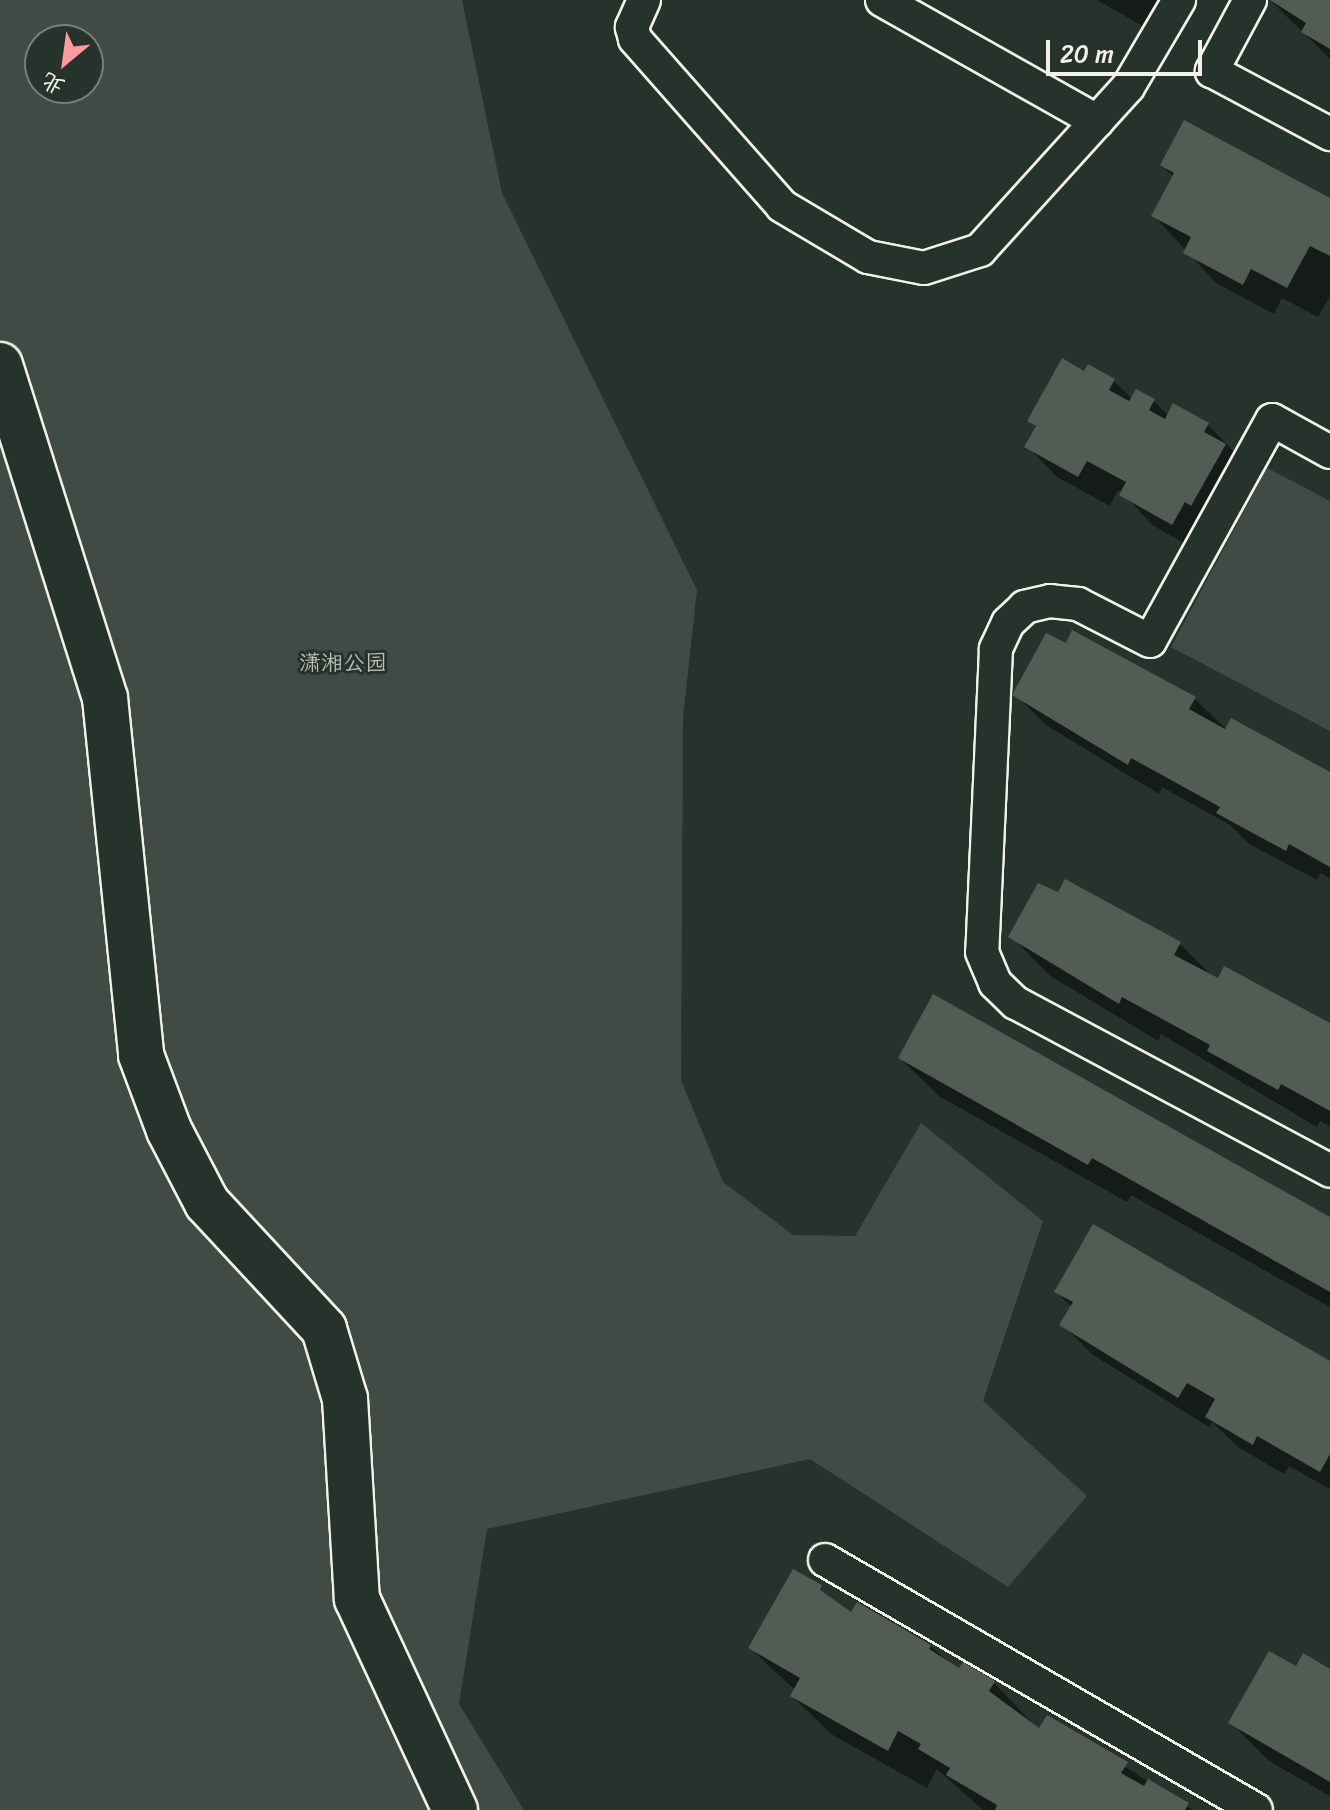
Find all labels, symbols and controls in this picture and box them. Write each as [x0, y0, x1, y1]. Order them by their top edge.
north arrow [24, 24, 104, 104]
scale bar [1050, 24, 1206, 74]
text: 20 m [1060, 33, 1114, 75]
text: 北 [34, 61, 72, 106]
park label: 潇湘公园 [299, 650, 387, 676]

